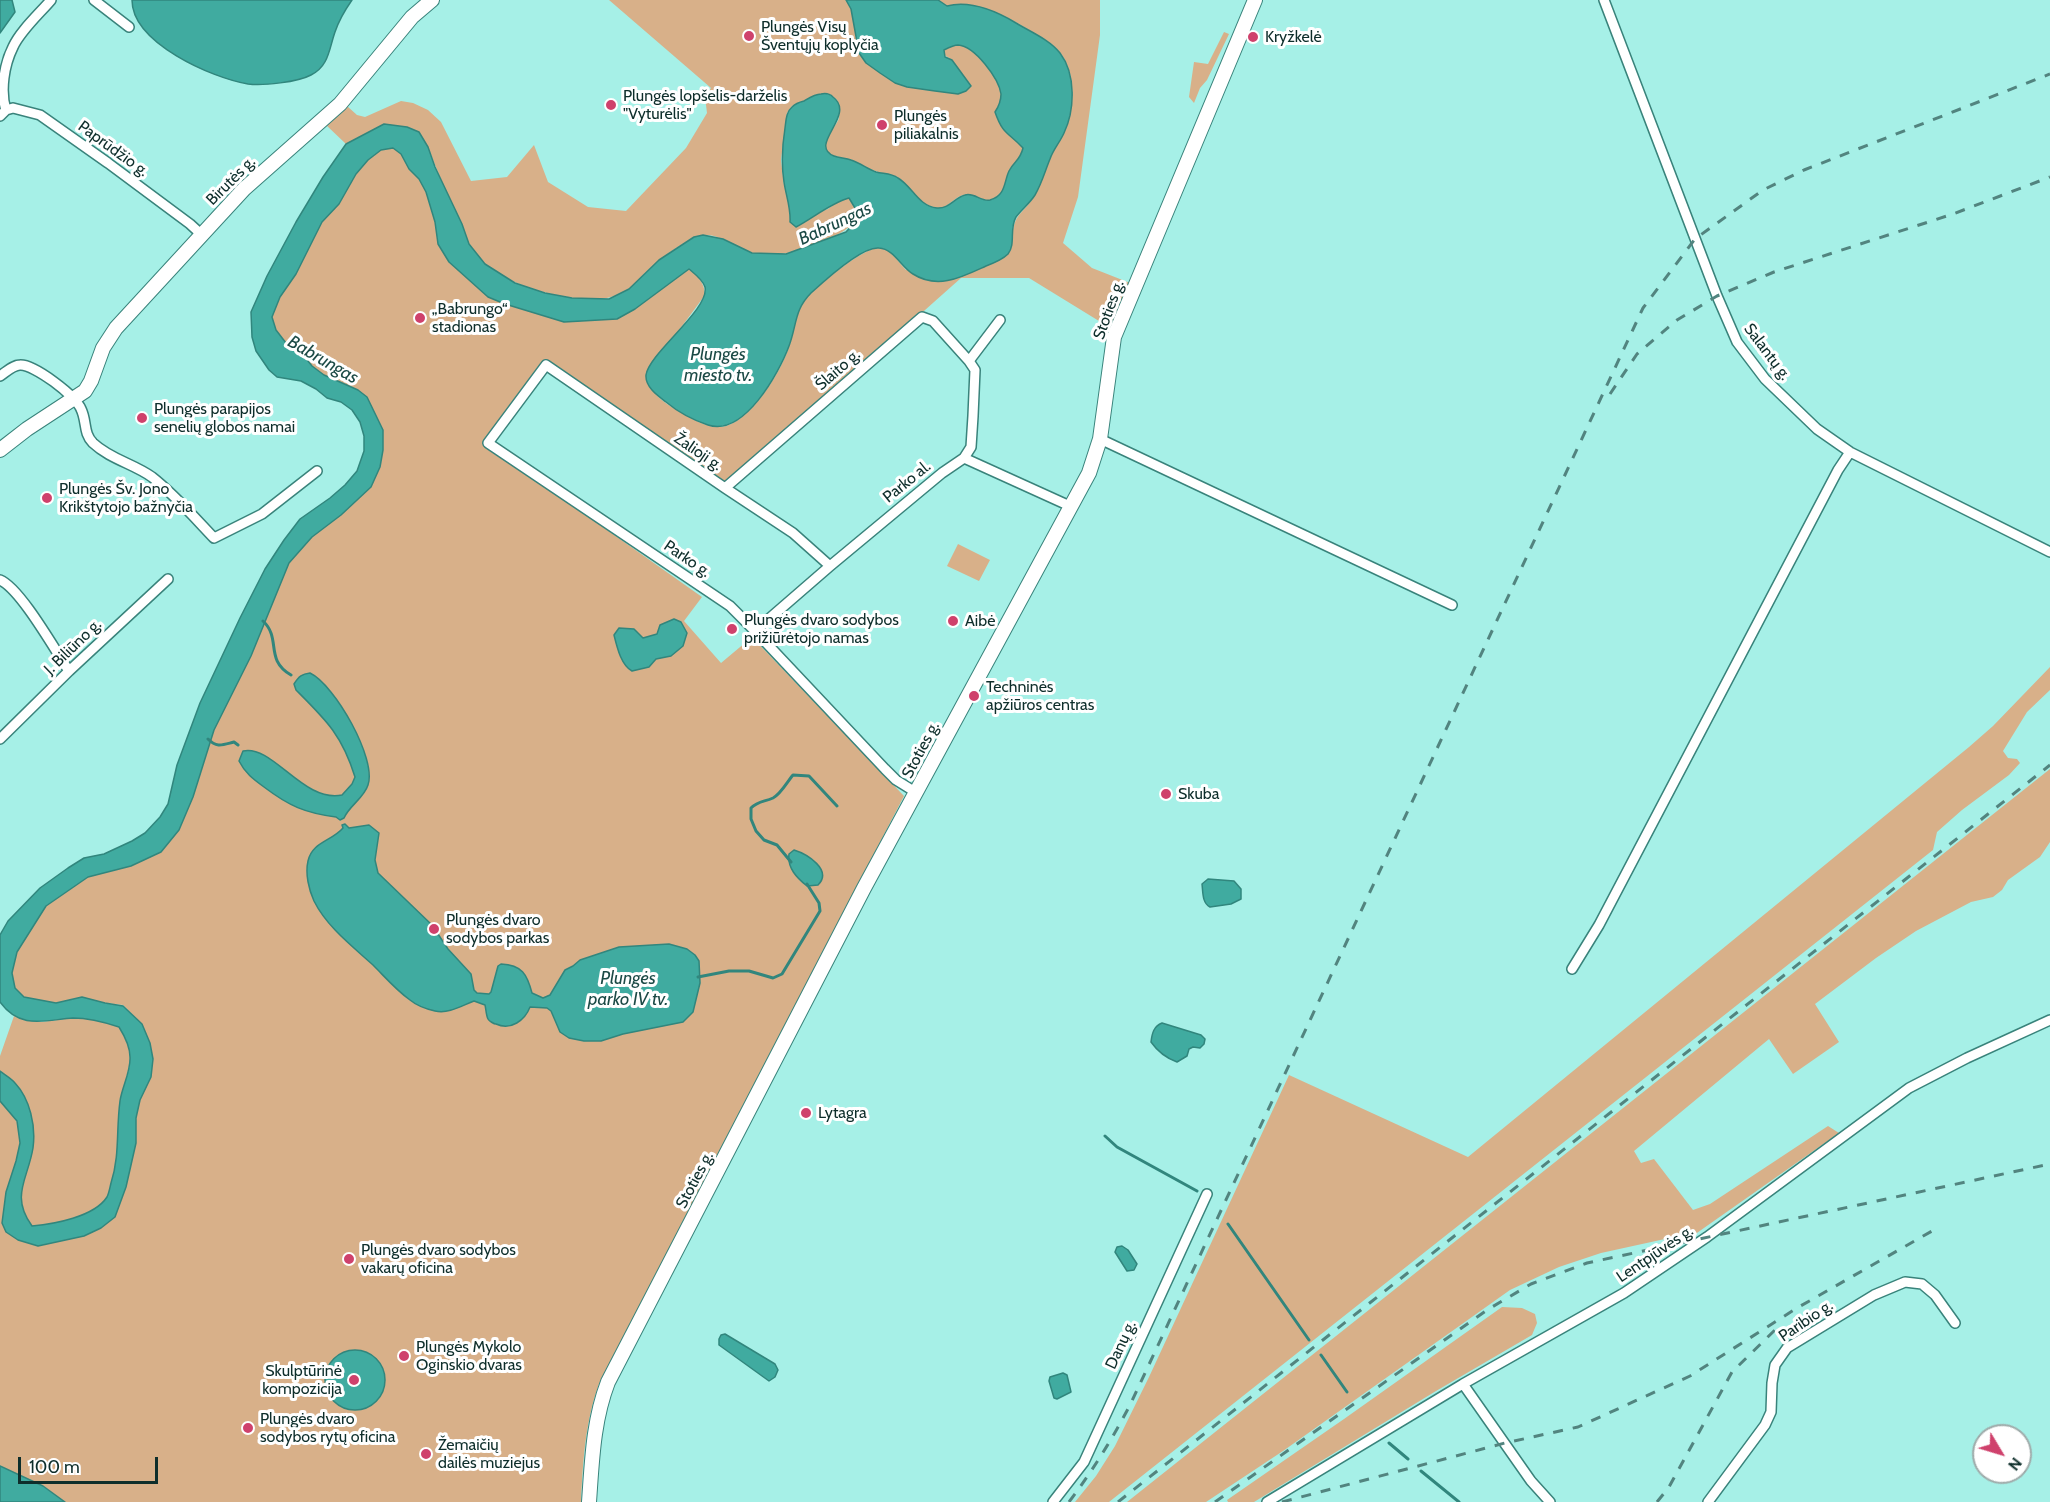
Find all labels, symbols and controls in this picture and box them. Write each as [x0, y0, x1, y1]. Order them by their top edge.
place label: Plungės Visų Šventųjų koplyčia [761, 17, 879, 55]
place label: Kryžkelė [1265, 27, 1322, 47]
marker: Plungės Visų Šventųjų koplyčia [742, 29, 756, 43]
marker: Kryžkelė [1246, 30, 1260, 44]
place label: Plungės lopšelis-darželis "Vyturėlis" [623, 86, 787, 124]
marker: Plungės lopšelis-darželis "Vyturėlis" [604, 98, 618, 112]
place label: Plungės piliakalnis [894, 106, 959, 144]
street label: Paprūdžio g. [74, 117, 152, 181]
marker: Plungės piliakalnis [875, 118, 889, 132]
street label: Birutės g. [203, 153, 259, 209]
water label: Babrungas [795, 198, 875, 250]
street label: Stoties g. [1089, 278, 1129, 342]
place label: „Babrungo“ stadionas [432, 299, 507, 337]
marker: „Babrungo“ stadionas [413, 311, 427, 325]
street label: Salantų g. [1739, 320, 1795, 384]
water label: Babrungas [284, 331, 362, 389]
water label: Plungės miesto tv. [684, 344, 752, 386]
street label: Šlaito g. [812, 345, 864, 395]
place label: Plungės parapijos senelių globos namai [154, 399, 295, 437]
marker: Plungės parapijos senelių globos namai [135, 411, 149, 425]
street label: Žalioji g. [670, 429, 726, 475]
street label: Parko al. [879, 457, 935, 507]
place label: Plungės Šv. Jono Krikštytojo bažnyčia [59, 479, 193, 517]
marker: Plungės Šv. Jono Krikštytojo bažnyčia [40, 491, 54, 505]
street label: Parko g. [660, 536, 714, 582]
place label: Plungės dvaro sodybos prižiūrėtojo namas [744, 610, 899, 648]
place label: Aibė [965, 611, 995, 631]
marker: Aibė [946, 614, 960, 628]
street label: J. Biliūno g. [40, 615, 106, 679]
marker: Plungės dvaro sodybos prižiūrėtojo namas [725, 622, 739, 636]
place label: Techninės apžiūros centras [986, 677, 1094, 715]
marker: Techninės apžiūros centras [967, 689, 981, 703]
street label: Stoties g. [898, 718, 944, 782]
place label: Skuba [1178, 784, 1219, 804]
marker: Skuba [1159, 787, 1173, 801]
place label: Plungės dvaro sodybos parkas [446, 910, 549, 948]
marker: Plungės dvaro sodybos parkas [427, 922, 441, 936]
water label: Plungės parko IV tv. [588, 968, 668, 1010]
place label: Lytagra [818, 1103, 867, 1123]
marker: Lytagra [799, 1106, 813, 1120]
street label: Stoties g. [672, 1148, 718, 1212]
street label: Lentpjūvės g. [1613, 1221, 1697, 1287]
place label: Plungės dvaro sodybos vakarų oficina [361, 1240, 516, 1278]
marker: Plungės dvaro sodybos vakarų oficina [342, 1252, 356, 1266]
street label: Paribio g. [1775, 1296, 1837, 1346]
street label: Danų g. [1101, 1318, 1141, 1372]
place label: Plungės Mykolo Oginskio dvaras [416, 1337, 522, 1375]
marker: Plungės Mykolo Oginskio dvaras [397, 1349, 411, 1363]
place label: Skulptūrinė kompozicija [262, 1361, 342, 1399]
marker: Skulptūrinė kompozicija [347, 1373, 361, 1387]
place label: Plungės dvaro sodybos rytų oficina [260, 1409, 395, 1447]
marker: Plungės dvaro sodybos rytų oficina [241, 1421, 255, 1435]
north arrow [1972, 1424, 2032, 1484]
place label: Žemaičių dailės muziejus [438, 1435, 540, 1473]
scale bar [21, 1445, 160, 1483]
marker: Žemaičių dailės muziejus [419, 1447, 433, 1461]
text: N [2004, 1454, 2026, 1474]
text: 100 m [29, 1456, 80, 1478]

